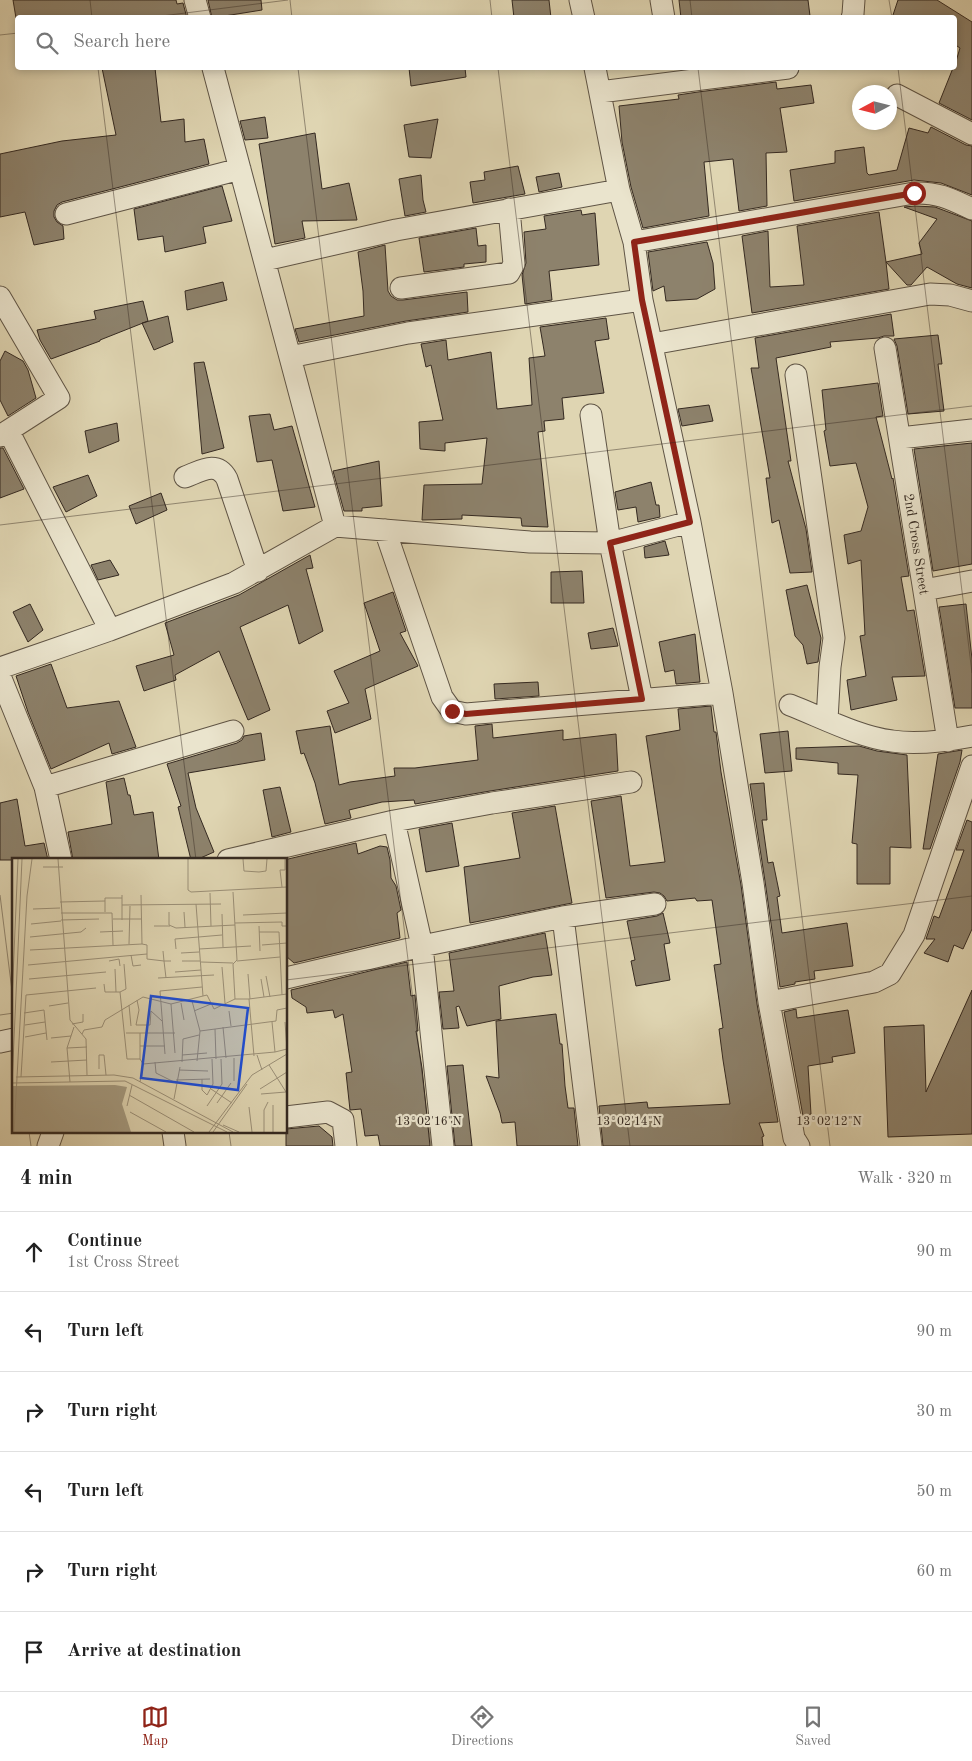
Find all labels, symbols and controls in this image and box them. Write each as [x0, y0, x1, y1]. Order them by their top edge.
search box [15, 15, 957, 70]
icon: search [33, 29, 61, 57]
text: Search here [73, 33, 170, 52]
north arrow [852, 85, 897, 130]
route start [903, 182, 926, 205]
street label: 2nd Cross Street [901, 493, 931, 596]
route end [441, 700, 464, 723]
inset map [12, 858, 288, 1134]
text: 13°02'16"N [396, 1116, 462, 1128]
text: 13°02'14"N [596, 1116, 662, 1128]
text: 13°02'12"N [796, 1116, 862, 1128]
text: 4 min [20, 1168, 73, 1189]
text: Walk · 320 m [857, 1171, 952, 1187]
text: Continue [67, 1232, 142, 1251]
icon: ahead [20, 1238, 48, 1266]
text: 90 m [916, 1244, 952, 1260]
text: 1st Cross Street [67, 1255, 179, 1271]
icon: left [20, 1318, 48, 1346]
text: Turn left [67, 1322, 144, 1341]
text: 90 m [916, 1324, 952, 1340]
icon: right [20, 1398, 48, 1426]
text: Turn right [67, 1402, 157, 1421]
text: 30 m [916, 1404, 952, 1420]
icon: left [20, 1478, 48, 1506]
text: Turn left [67, 1482, 144, 1501]
text: 50 m [916, 1484, 952, 1500]
icon: right [20, 1558, 48, 1586]
text: Turn right [67, 1562, 157, 1581]
text: 60 m [916, 1564, 952, 1580]
icon: arrive [20, 1638, 48, 1666]
text: Arrive at destination [67, 1642, 241, 1661]
tab: Map [141, 1703, 169, 1750]
tab: Directions [451, 1703, 513, 1750]
tab: Saved [795, 1703, 831, 1750]

